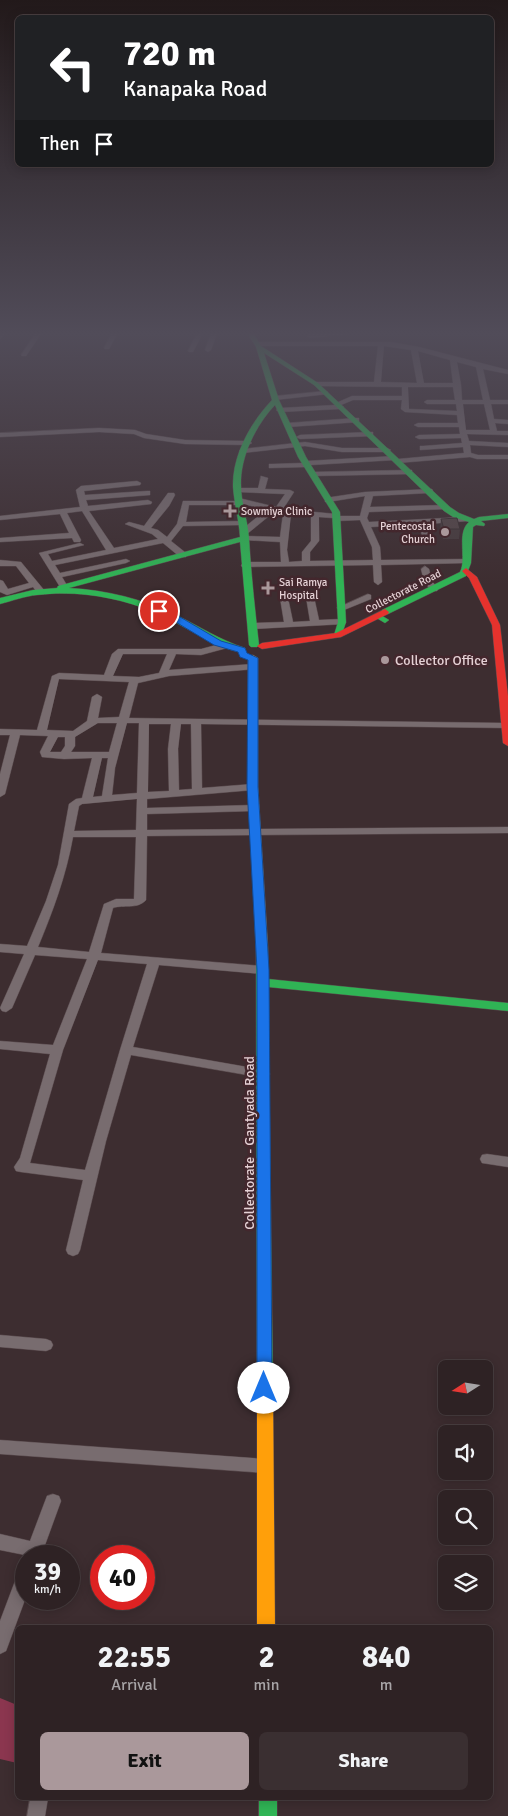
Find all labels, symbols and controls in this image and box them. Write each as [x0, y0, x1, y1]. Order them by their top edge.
text: 720 m [123, 32, 216, 75]
icon: left [40, 35, 105, 100]
text: Kanapaka Road [123, 75, 267, 102]
icon: arrive [90, 130, 118, 158]
text: Then [40, 132, 80, 156]
marker: Sowmiya Clinic [223, 504, 237, 518]
place label: Sowmiya Clinic [241, 505, 312, 518]
place label: Pentecostal Church [380, 520, 435, 546]
marker: Pentecostal Church [439, 526, 451, 538]
street label: Collectorate Road [363, 567, 443, 616]
place label: Sai Ramya Hospital [279, 576, 328, 602]
marker: Sai Ramya Hospital [261, 581, 275, 595]
pin [138, 590, 180, 632]
icon: arrive [145, 597, 173, 625]
place label: Collector Office [395, 652, 488, 669]
marker: Collector Office [379, 654, 391, 666]
street label: Collectorate - Gantyada Road [241, 1056, 258, 1230]
north arrow [438, 1360, 492, 1415]
map controls [438, 1360, 493, 1610]
position arrow [237, 1361, 289, 1413]
button: sound [438, 1425, 493, 1480]
button: search [438, 1490, 493, 1545]
speed limit sign: 40 [90, 1545, 155, 1610]
button: layers [438, 1555, 493, 1610]
text: 39 [34, 1556, 61, 1587]
text: km/h [34, 1582, 61, 1597]
text: 22:55 [97, 1639, 171, 1676]
text: 2 [258, 1639, 275, 1676]
text: 840 [362, 1639, 410, 1676]
text: Arrival [111, 1675, 157, 1695]
text: min [254, 1675, 279, 1695]
text: m [380, 1675, 393, 1695]
button: Exit [40, 1732, 249, 1790]
button: Share [259, 1732, 468, 1790]

